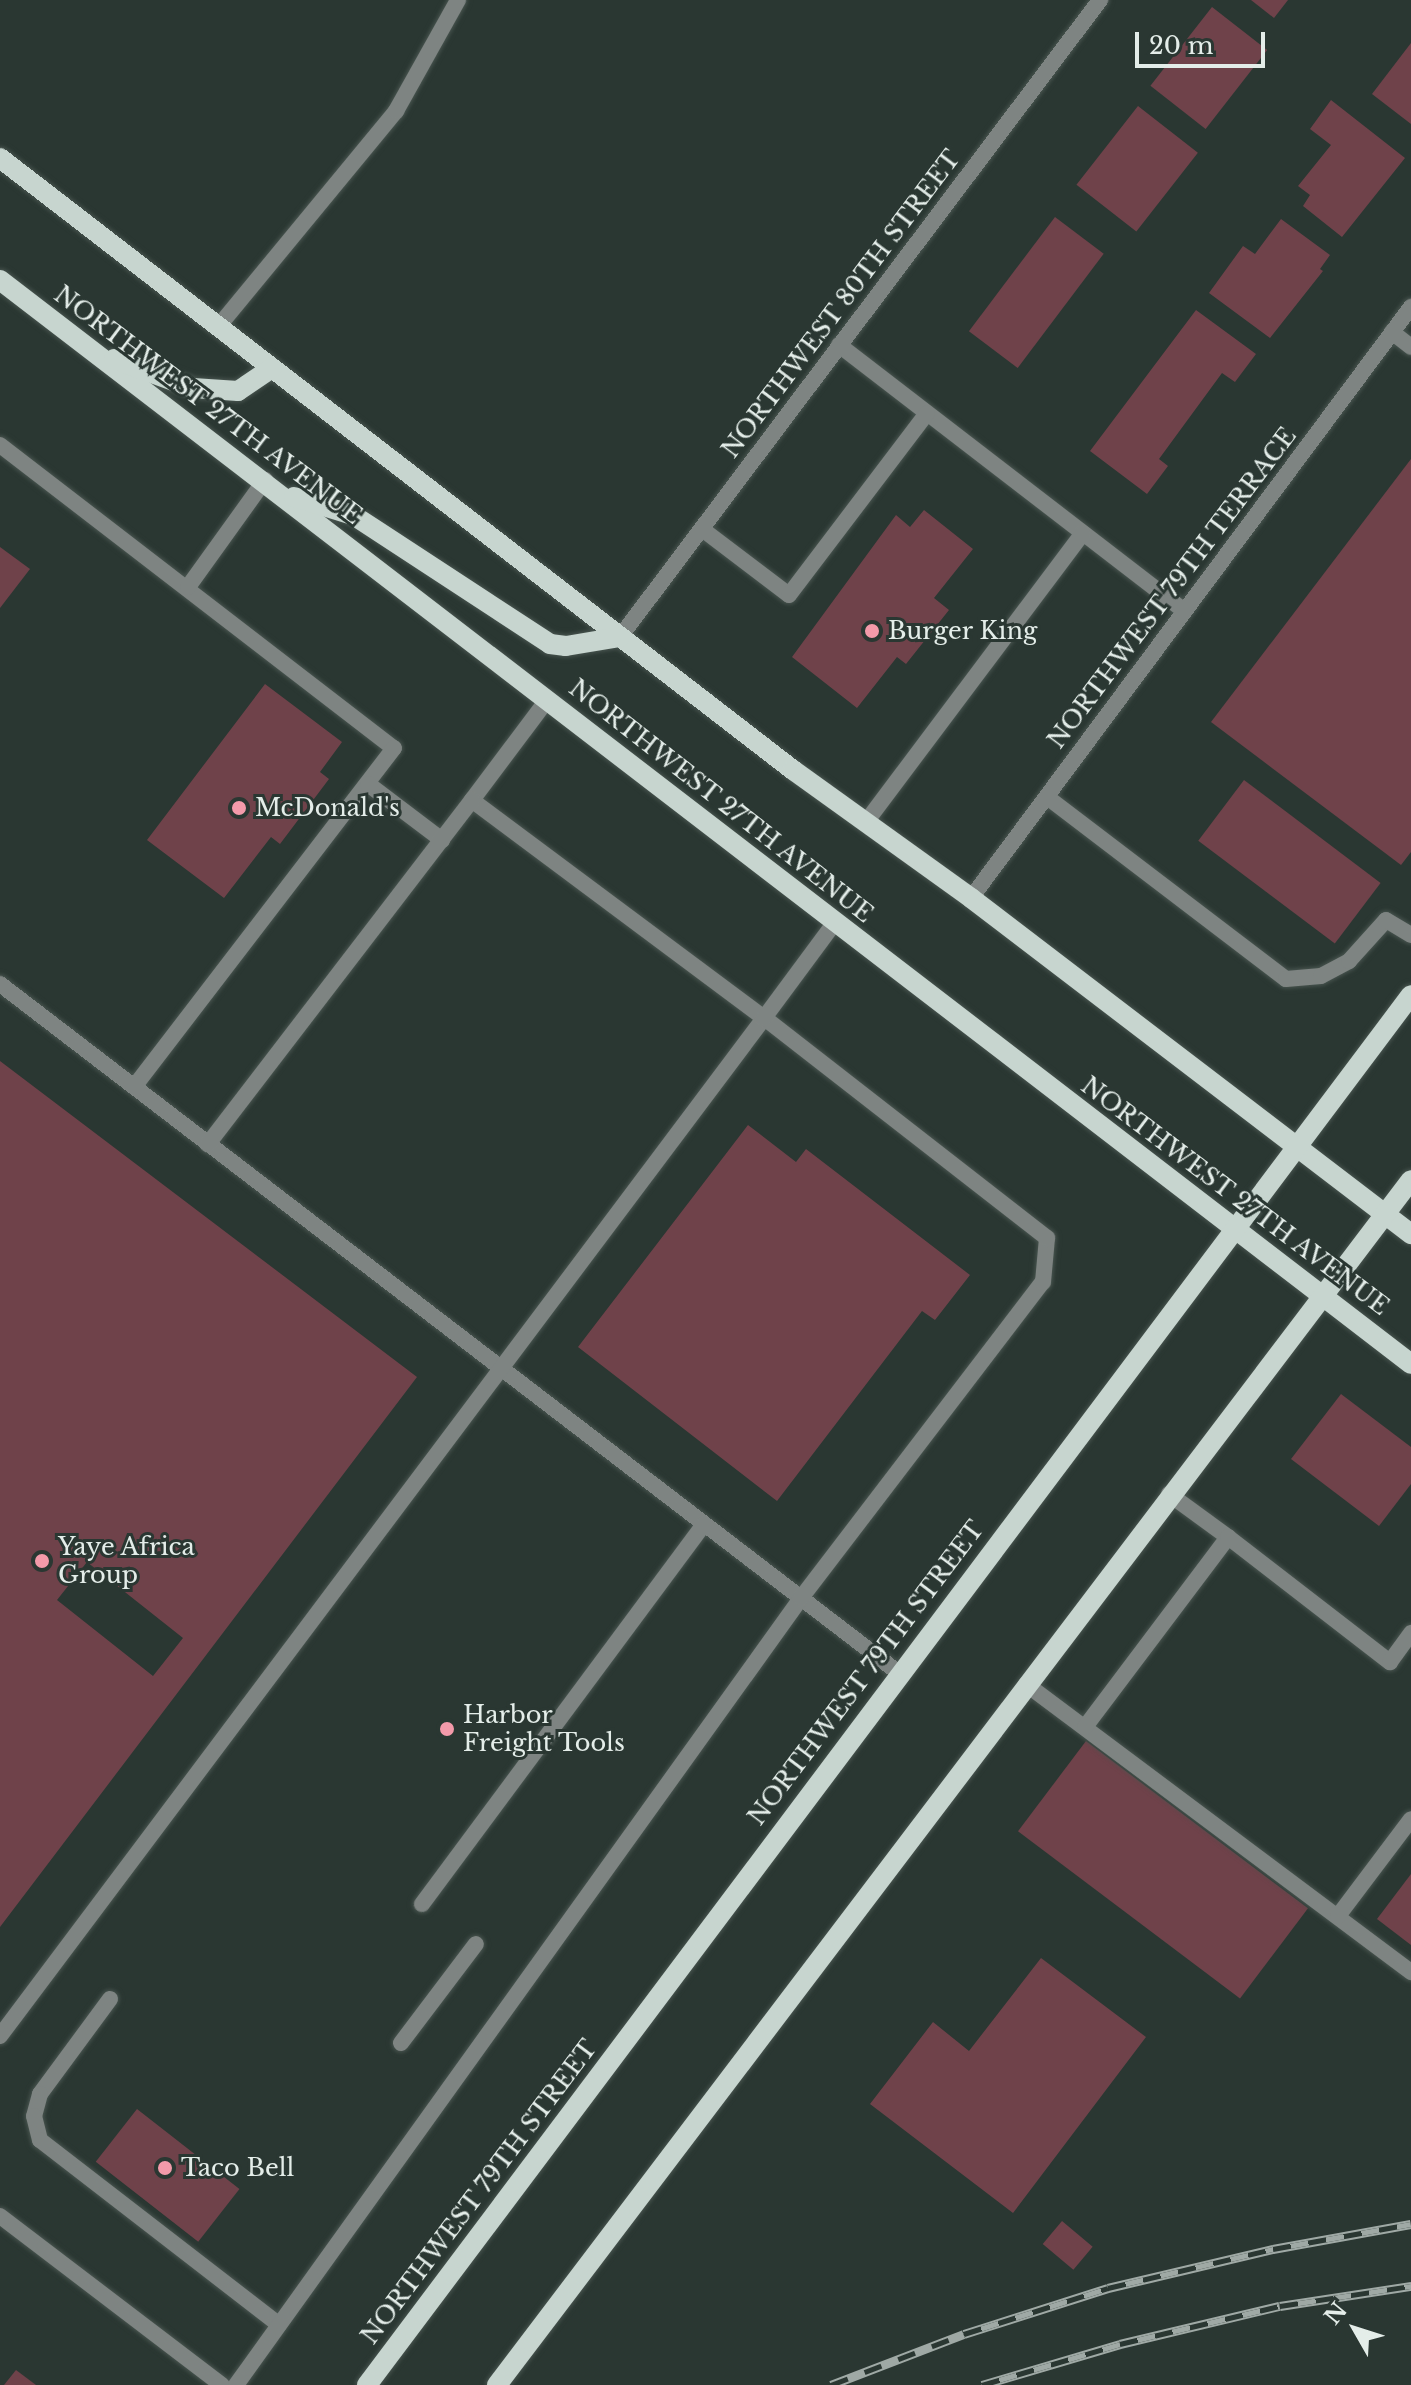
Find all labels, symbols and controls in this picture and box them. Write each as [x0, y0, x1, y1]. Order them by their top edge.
scale bar [1139, 16, 1269, 66]
text: 20 m [1149, 31, 1214, 60]
street label: NORTHWEST 80TH STREET [716, 144, 966, 464]
street label: NORTHWEST 27TH AVENUE [48, 279, 368, 531]
street label: NORTHWEST 79TH TERRACE [1041, 421, 1303, 755]
place label: Burger King [888, 617, 1038, 645]
marker: Burger King [863, 622, 881, 640]
street label: NORTHWEST 27TH AVENUE [563, 673, 879, 929]
place label: McDonald's [255, 794, 400, 822]
marker: McDonald's [230, 799, 248, 817]
street label: NORTHWEST 27TH AVENUE [1075, 1070, 1395, 1322]
street label: NORTHWEST 79TH STREET [742, 1515, 990, 1831]
place label: Yaye Africa Group [58, 1533, 196, 1589]
marker: Yaye Africa Group [33, 1552, 51, 1570]
place label: Harbor Freight Tools [463, 1701, 626, 1757]
marker: Harbor Freight Tools [438, 1720, 456, 1738]
street label: NORTHWEST 79TH STREET [355, 2034, 603, 2350]
place label: Taco Bell [181, 2154, 294, 2182]
marker: Taco Bell [156, 2159, 174, 2177]
north arrow [1315, 2289, 1395, 2369]
text: N [1319, 2297, 1353, 2330]

